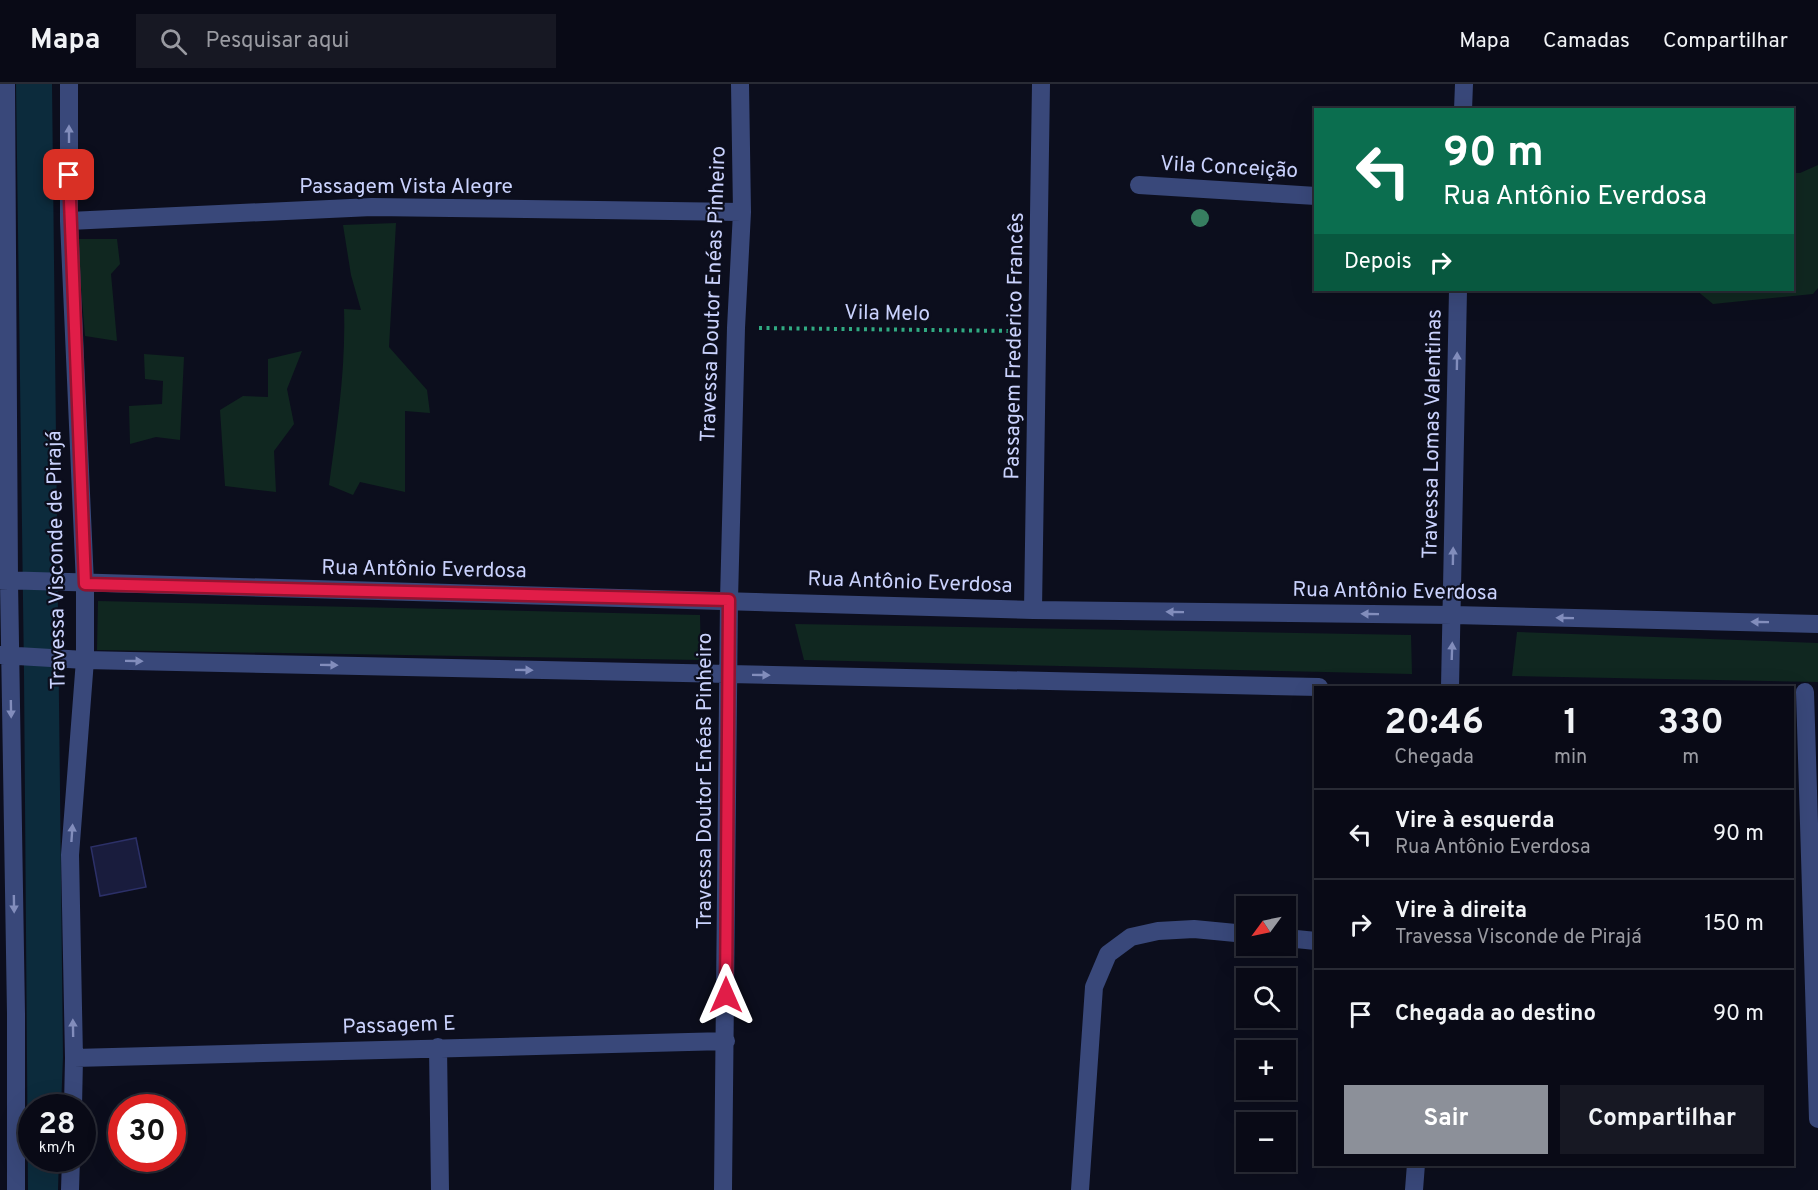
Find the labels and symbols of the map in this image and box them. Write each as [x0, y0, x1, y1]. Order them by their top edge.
one-way arrow [64, 125, 74, 144]
street label: Travessa Doutor Enéas Pinheiro [695, 145, 733, 443]
pin [43, 149, 94, 200]
street label: Vila Conceição [1159, 151, 1299, 185]
street label: Passagem Vista Alegre [299, 174, 513, 201]
street label: Passagem Frederico Francês [999, 212, 1031, 480]
street label: Vila Melo [844, 300, 930, 328]
street label: Travessa Lomas Valentinas [1417, 309, 1449, 559]
one-way arrow [1452, 352, 1461, 371]
street label: Travessa Visconde de Pirajá [41, 430, 73, 690]
one-way arrow [1449, 547, 1458, 566]
street label: Rua Antônio Everdosa [321, 555, 527, 585]
street label: Rua Antônio Everdosa [807, 566, 1013, 600]
street label: Rua Antônio Everdosa [1292, 577, 1498, 607]
one-way arrow [1165, 607, 1184, 616]
one-way arrow [1360, 609, 1379, 619]
one-way arrow [1555, 613, 1574, 622]
one-way arrow [1750, 618, 1769, 627]
street label: Travessa Doutor Enéas Pinheiro [692, 633, 719, 929]
one-way arrow [1447, 641, 1456, 660]
one-way arrow [124, 657, 143, 666]
one-way arrow [319, 661, 338, 670]
one-way arrow [514, 665, 533, 674]
one-way arrow [751, 670, 770, 679]
one-way arrow [6, 700, 16, 719]
one-way arrow [67, 823, 77, 842]
one-way arrow [9, 895, 19, 914]
north arrow [1236, 896, 1296, 956]
position arrow [694, 963, 758, 1027]
street label: Passagem E [342, 1011, 456, 1041]
one-way arrow [69, 1018, 78, 1037]
speed limit sign: 30 [108, 1094, 186, 1172]

